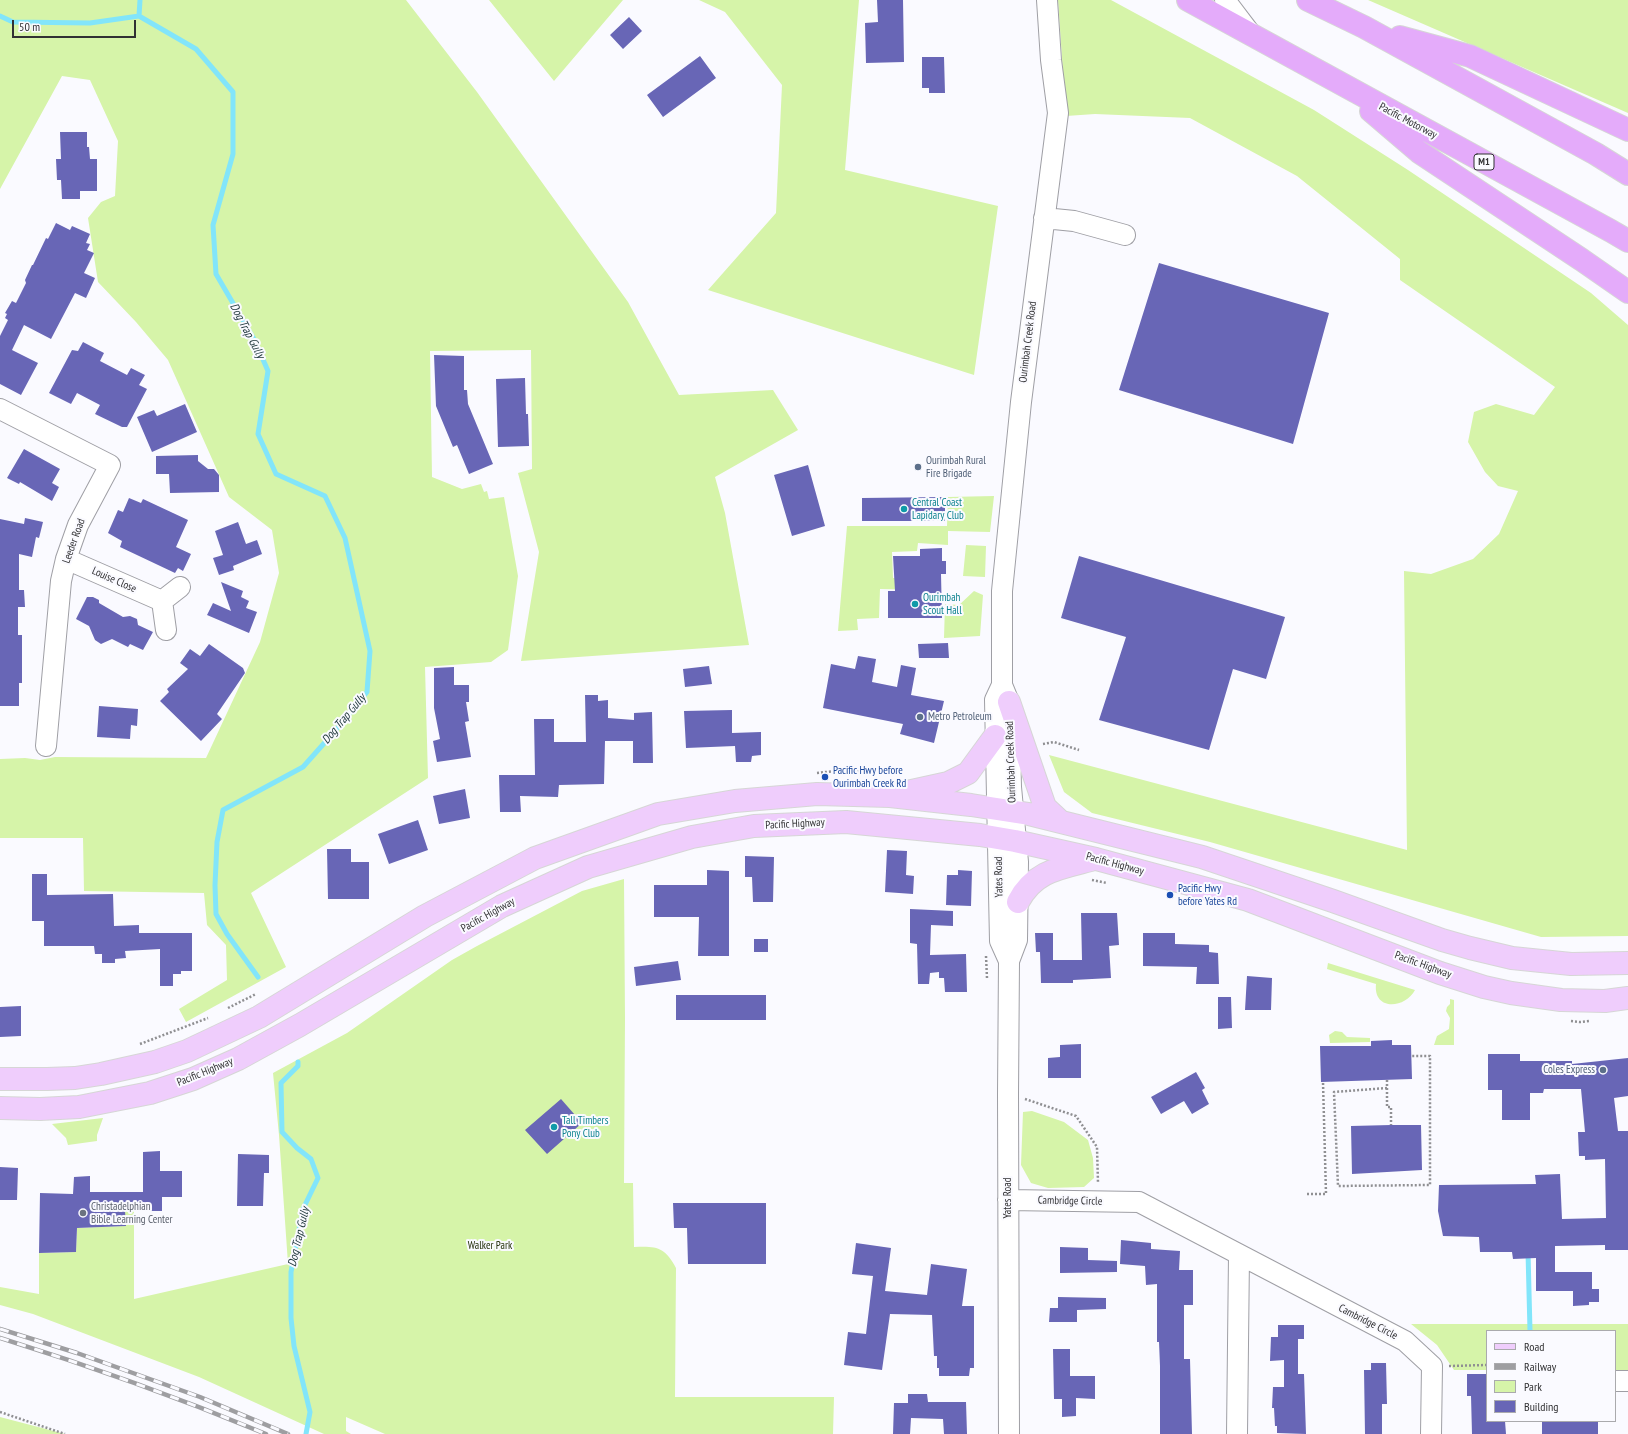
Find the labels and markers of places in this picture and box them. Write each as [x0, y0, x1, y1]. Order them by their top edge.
place label: Ourimbah Rural Fire Brigade [926, 454, 986, 480]
marker: Ourimbah Rural Fire Brigade [913, 462, 923, 472]
place label: Central Coast Lapidary Club [912, 496, 964, 522]
marker: Central Coast Lapidary Club [899, 504, 909, 514]
place label: Ourimbah Scout Hall [923, 591, 962, 617]
marker: Ourimbah Scout Hall [910, 599, 920, 609]
place label: Metro Petroleum [928, 710, 992, 724]
marker: Metro Petroleum [915, 712, 925, 722]
place label: Pacific Hwy before Ourimbah Creek Rd [833, 764, 906, 790]
marker: Pacific Hwy before Ourimbah Creek Rd [820, 772, 830, 782]
place label: Pacific Hwy before Yates Rd [1178, 882, 1237, 908]
marker: Pacific Hwy before Yates Rd [1165, 890, 1175, 900]
place label: Coles Express [1543, 1063, 1595, 1077]
marker: Coles Express [1598, 1065, 1608, 1075]
place label: Tall Timbers Pony Club [562, 1114, 608, 1140]
marker: Tall Timbers Pony Club [549, 1122, 559, 1132]
place label: Christadelphian Bible Learning Center [91, 1200, 173, 1226]
marker: Christadelphian Bible Learning Center [78, 1208, 88, 1218]

